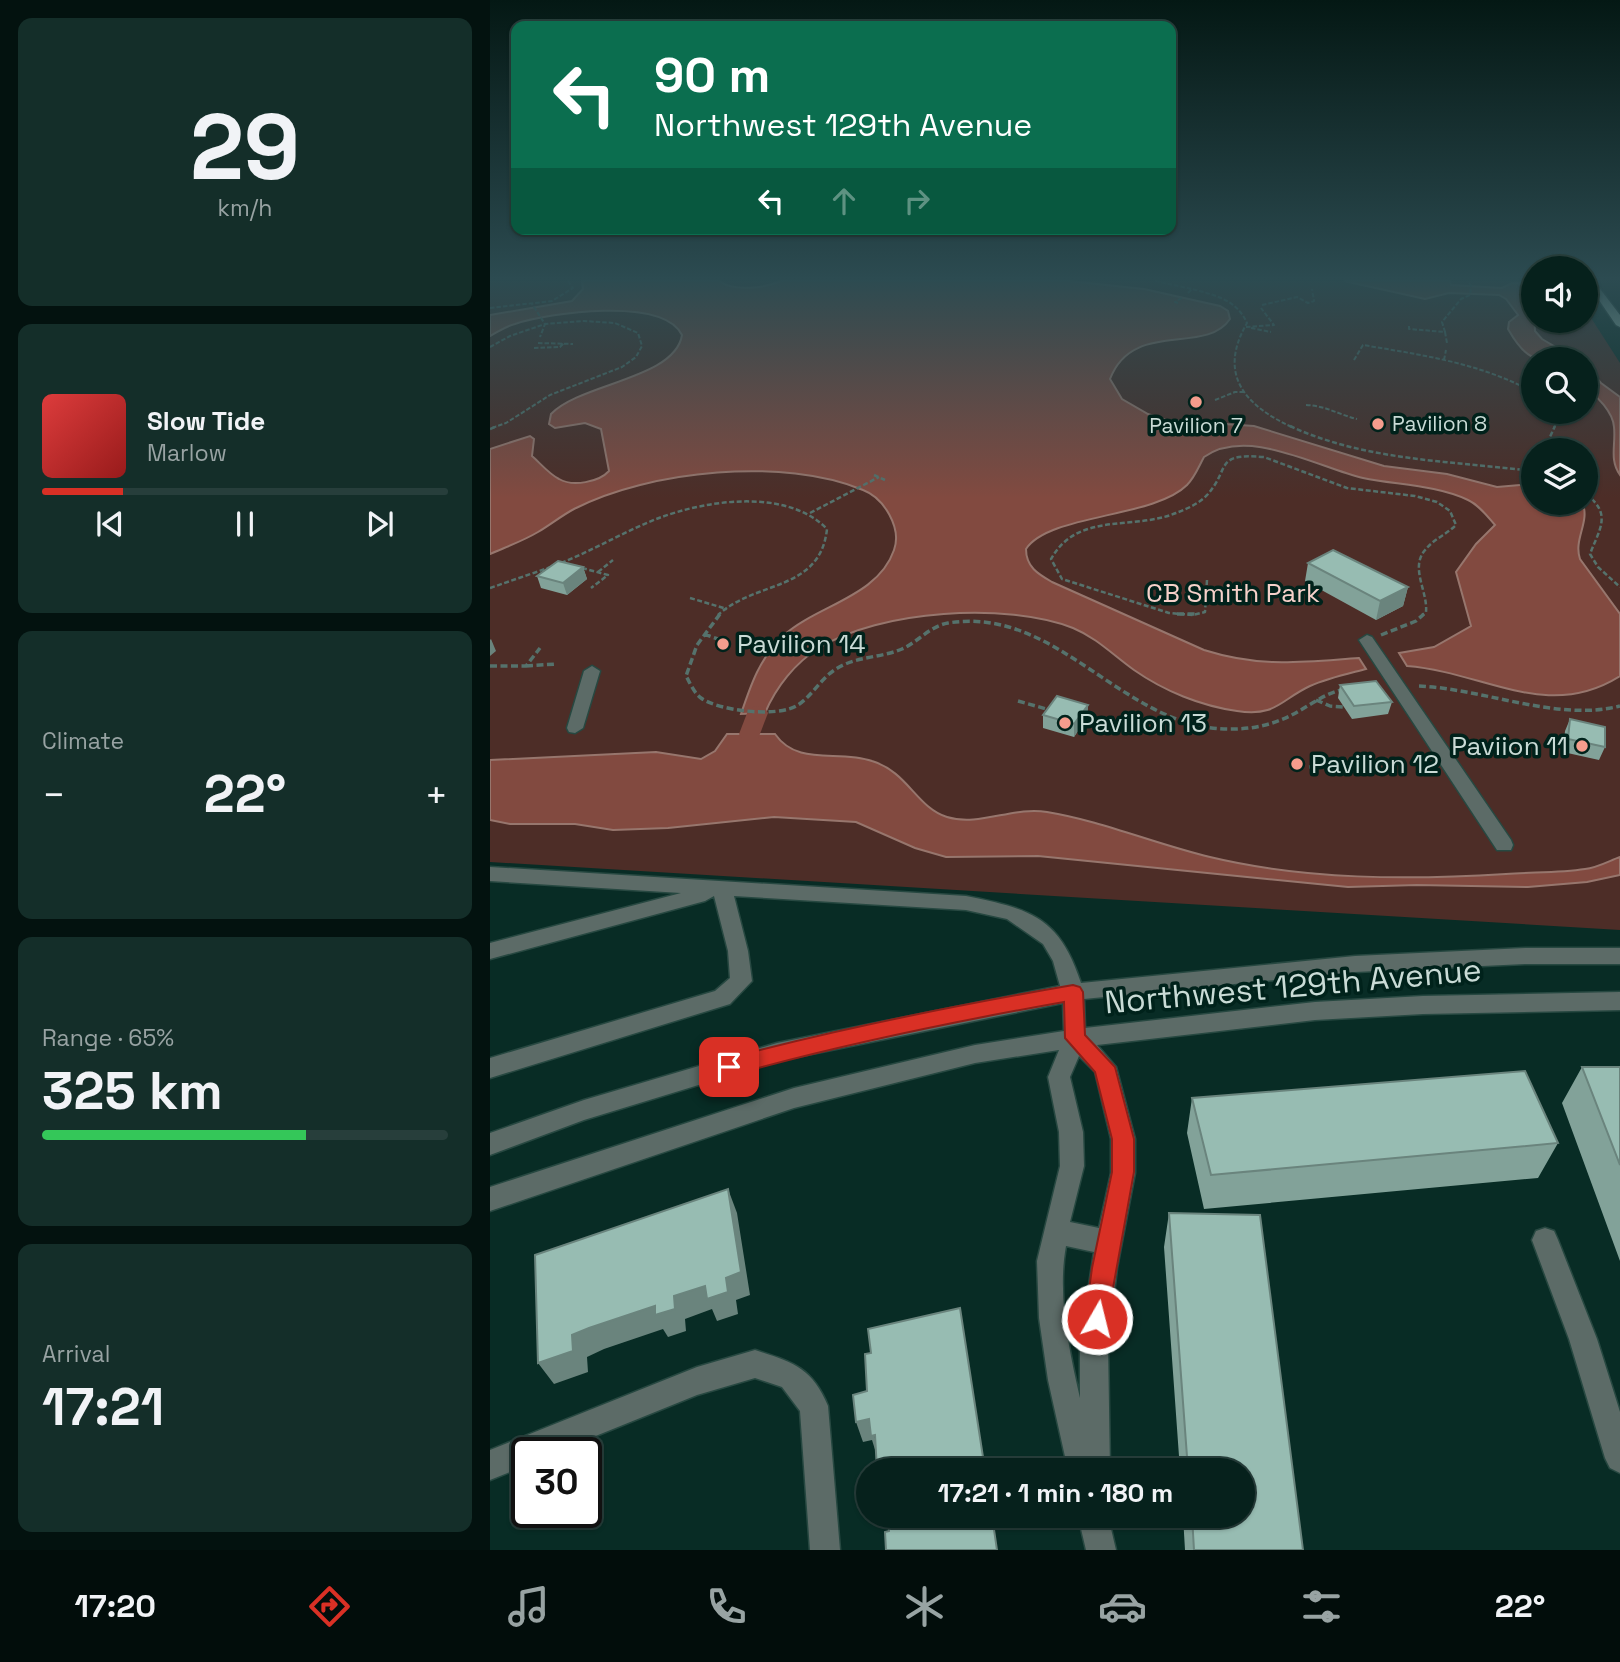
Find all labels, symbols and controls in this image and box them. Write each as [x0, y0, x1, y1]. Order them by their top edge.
text: 90 m [654, 44, 770, 106]
icon: left [539, 49, 630, 140]
text: 29 [190, 89, 300, 206]
text: Northwest 129th Avenue [654, 105, 1032, 145]
icon: left [752, 182, 790, 220]
icon: ahead [825, 182, 863, 220]
icon: right [898, 182, 936, 220]
text: km/h [218, 193, 272, 223]
map controls [1521, 256, 1598, 515]
button: sound [1521, 256, 1598, 333]
button: search [1521, 347, 1598, 424]
marker: Pavilion 7 [1188, 394, 1204, 410]
text: Slow Tide [147, 404, 265, 438]
place label: Pavilion 8 [1392, 410, 1487, 437]
place label: Pavilion 7 [1149, 412, 1243, 439]
marker: Pavilion 8 [1370, 416, 1386, 432]
text: Marlow [147, 438, 227, 468]
button: layers [1521, 438, 1598, 515]
icon: previous [91, 505, 129, 543]
icon: pause [226, 505, 264, 543]
icon: next [361, 505, 399, 543]
park label: CB Smith Park [1146, 576, 1320, 610]
place label: Pavilion 14 [737, 627, 866, 661]
marker: Pavilion 14 [715, 636, 731, 652]
place label: Pavilion 13 [1079, 706, 1207, 740]
marker: Pavilion 13 [1057, 715, 1073, 731]
text: Climate [42, 726, 124, 756]
place label: Paviion 11 [1451, 729, 1568, 763]
marker: Paviion 11 [1574, 738, 1590, 754]
place label: Pavilion 12 [1311, 747, 1439, 781]
marker: Pavilion 12 [1289, 756, 1305, 772]
text: 22° [204, 761, 286, 827]
text: − [42, 771, 66, 819]
text: + [424, 771, 448, 819]
street label: Northwest 129th Avenue [1103, 950, 1483, 1022]
text: Range · 65% [42, 1023, 174, 1053]
pin [699, 1037, 759, 1097]
icon: arrive [710, 1048, 748, 1086]
text: 325 km [42, 1058, 223, 1124]
position arrow [1060, 1282, 1134, 1356]
text: Arrival [42, 1339, 110, 1369]
text: 17:21 [42, 1374, 164, 1440]
speed limit sign: 30 [511, 1437, 602, 1528]
text: 17:21 · 1 min · 180 m [938, 1476, 1173, 1510]
icon: directions [305, 1582, 354, 1631]
icon: music [504, 1582, 553, 1631]
icon: phone [702, 1582, 751, 1631]
icon: climate [900, 1582, 949, 1631]
icon: car [1098, 1582, 1147, 1631]
icon: filters [1297, 1582, 1346, 1631]
text: 17:20 [75, 1586, 156, 1626]
text: 22° [1495, 1586, 1545, 1626]

